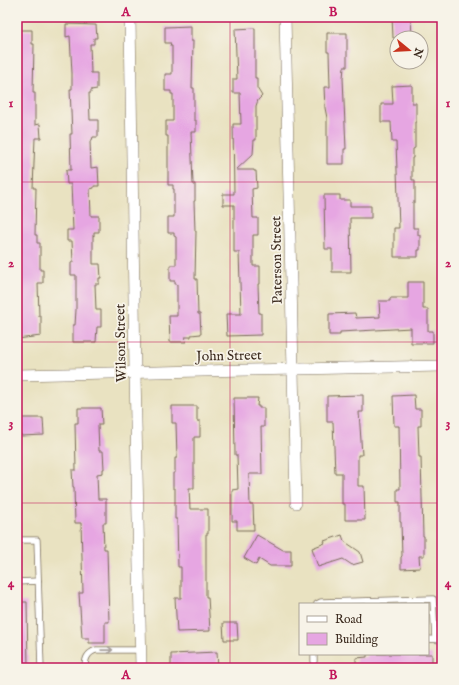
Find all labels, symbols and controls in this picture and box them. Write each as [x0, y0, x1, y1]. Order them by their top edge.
text: A [121, 4, 132, 21]
text: B [329, 4, 338, 21]
north arrow [389, 30, 429, 70]
text: N [409, 45, 426, 60]
text: 1 [9, 95, 14, 112]
text: 1 [446, 95, 451, 112]
street label: Paterson Street [267, 216, 287, 304]
text: 2 [8, 255, 14, 272]
text: 2 [445, 255, 451, 272]
street label: Wilson Street [111, 303, 131, 382]
street label: John Street [194, 346, 262, 366]
text: 3 [9, 415, 14, 432]
text: 3 [446, 415, 451, 432]
text: 4 [8, 575, 15, 592]
text: 4 [445, 575, 452, 592]
legend [299, 603, 429, 655]
text: Road [335, 612, 363, 627]
text: Building [335, 632, 379, 647]
one-way arrow [100, 646, 113, 654]
text: A [121, 667, 132, 684]
text: B [329, 667, 338, 684]

